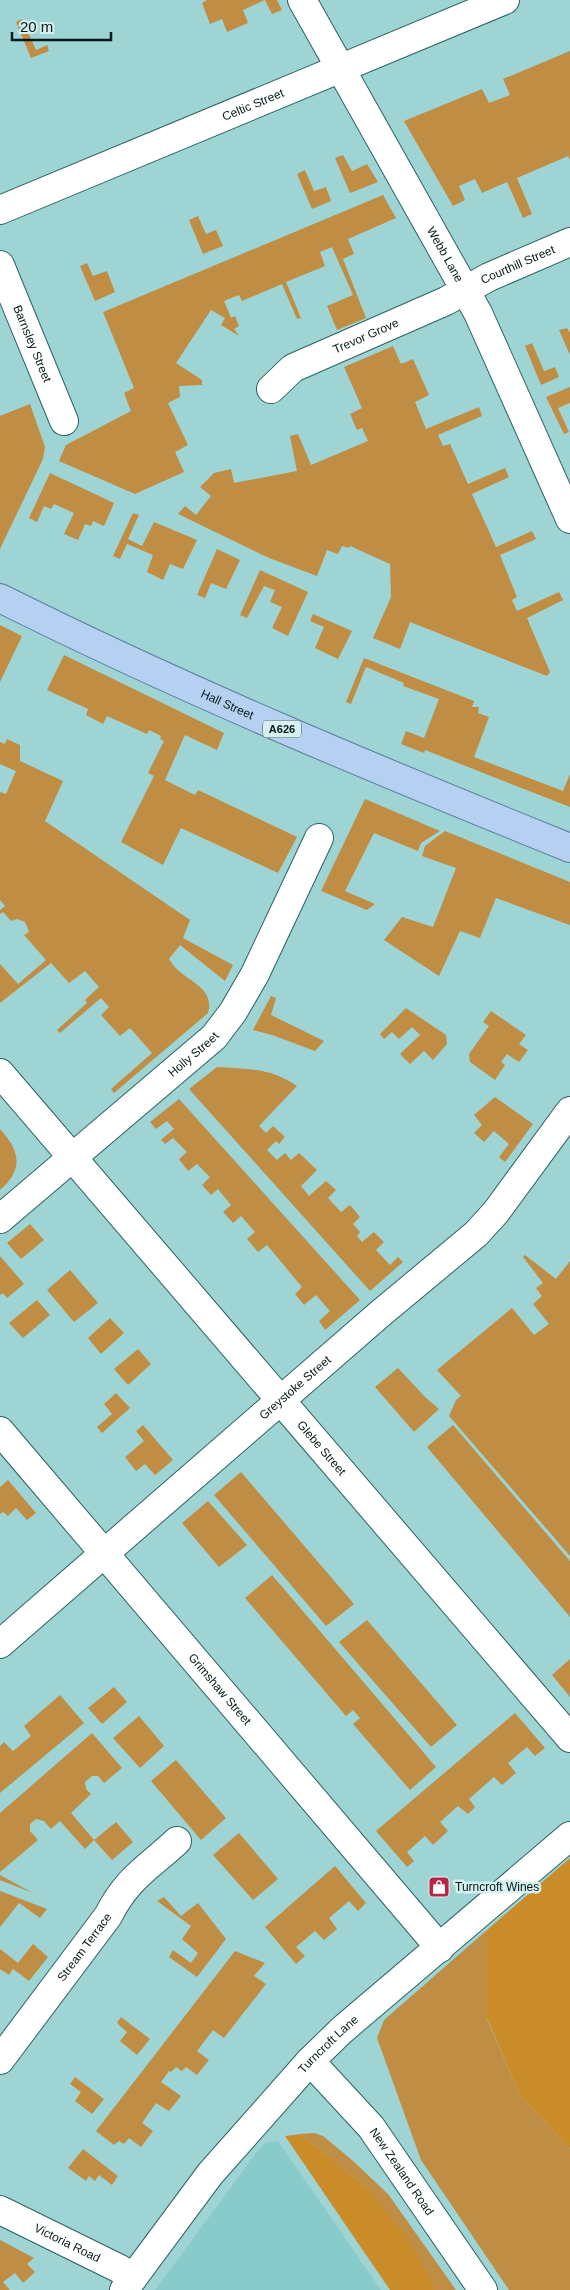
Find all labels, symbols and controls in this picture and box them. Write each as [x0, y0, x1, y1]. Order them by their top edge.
scale bar [12, 10, 111, 42]
text: 20 m [20, 18, 53, 35]
street label: Celtic Street [220, 86, 287, 124]
street label: Webb Lane [424, 224, 466, 285]
street label: Courthill Street [478, 242, 558, 287]
street label: Barnsley Street [10, 303, 55, 385]
street label: Trevor Grove [331, 315, 401, 357]
street label: Hall Street [199, 687, 256, 723]
road number: A626 [263, 721, 301, 738]
street label: Holly Street [165, 1029, 222, 1080]
street label: Greystoke Street [257, 1352, 334, 1422]
street label: Glebe Street [294, 1418, 349, 1479]
street label: Grimshaw Street [185, 1651, 254, 1728]
shop icon: Turncroft Wines [427, 1875, 451, 1899]
place label: Turncroft Wines [455, 1880, 539, 1894]
street label: Stream Terrace [54, 1910, 115, 1984]
street label: Turncroft Lane [295, 2012, 361, 2076]
street label: New Zealand Road [367, 2125, 437, 2218]
street label: Victoria Road [32, 2221, 103, 2265]

